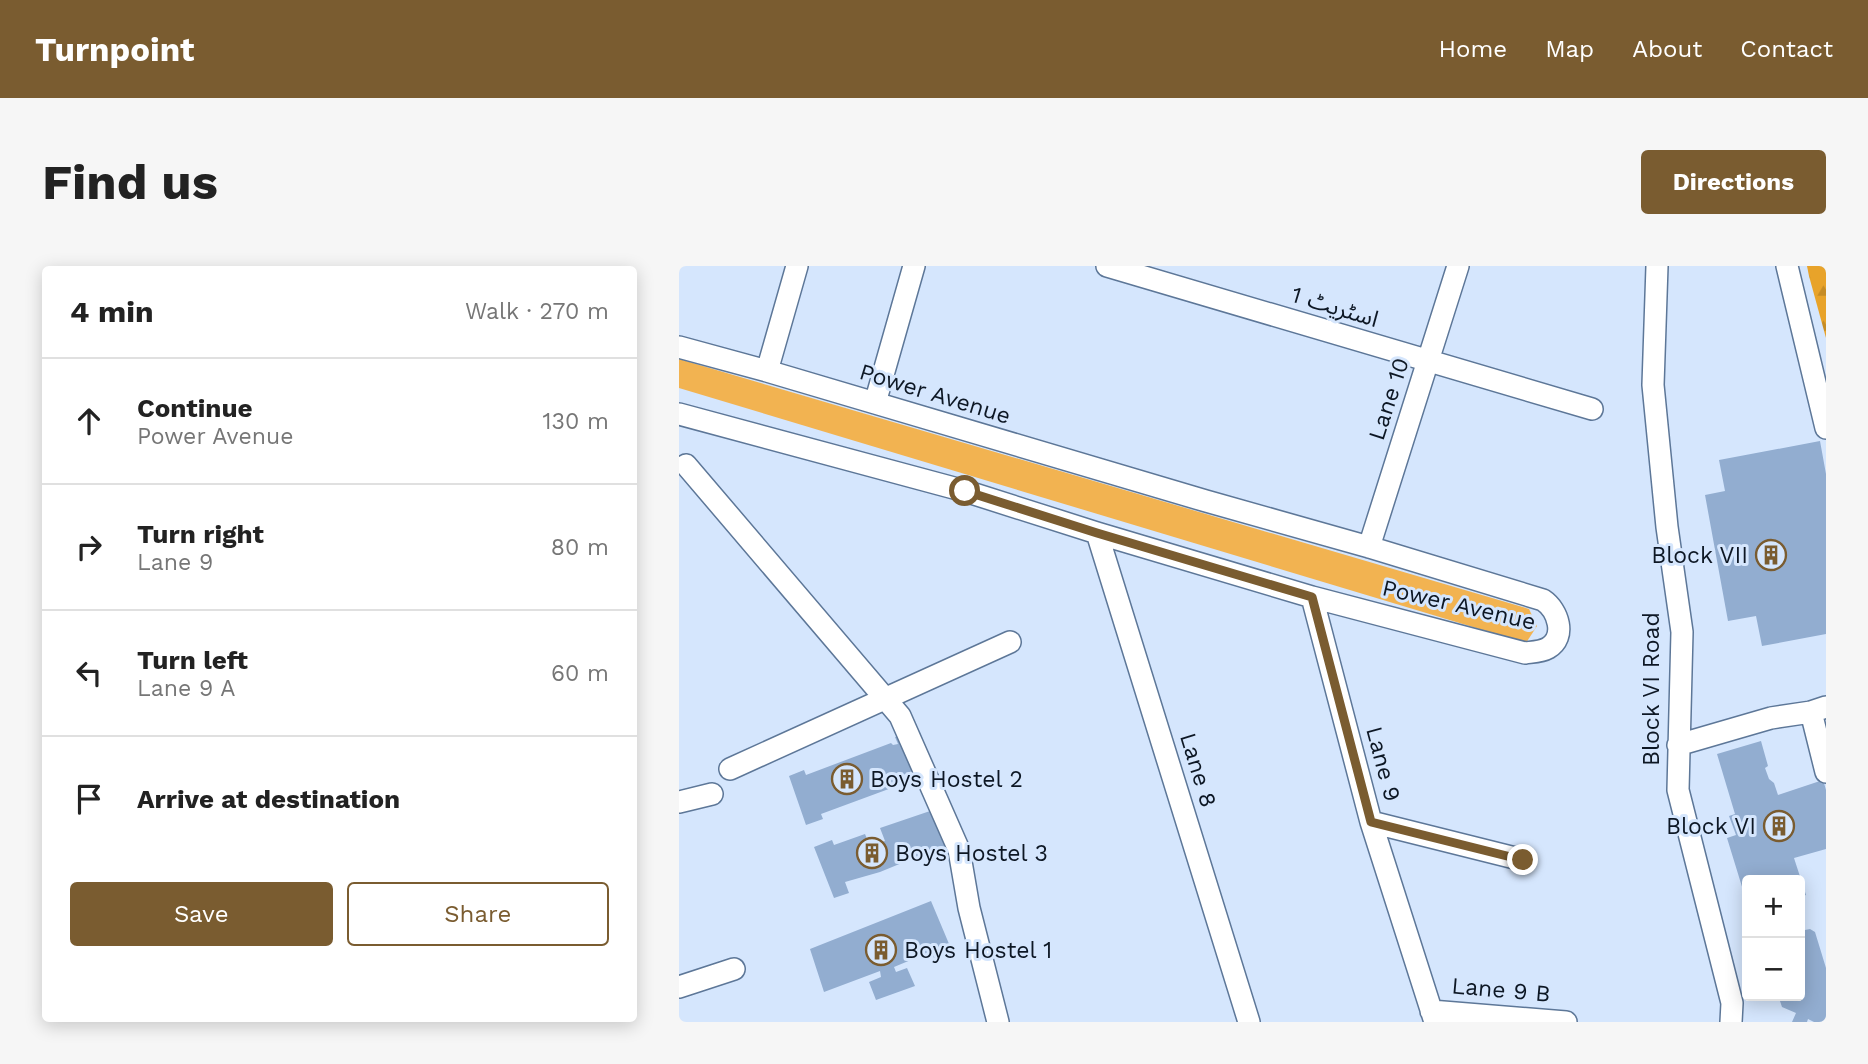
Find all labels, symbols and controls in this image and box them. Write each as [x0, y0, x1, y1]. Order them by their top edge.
text: Turnpoint [35, 30, 194, 69]
text: Home [1439, 35, 1507, 63]
text: Map [1545, 35, 1594, 63]
text: About [1632, 35, 1702, 63]
text: Contact [1740, 35, 1833, 63]
button: Directions [1641, 150, 1826, 214]
text: Find us [42, 153, 218, 211]
street label: اسٹریٹ 1 [1288, 281, 1382, 333]
text: 4 min [70, 294, 154, 329]
text: Walk · 270 m [465, 298, 609, 325]
street label: Lane 10 [1363, 354, 1415, 444]
street label: Power Avenue [856, 358, 1014, 430]
text: Continue [137, 393, 253, 423]
icon: ahead [70, 402, 108, 440]
text: 130 m [543, 408, 609, 435]
text: Power Avenue [137, 423, 294, 450]
route start [949, 475, 980, 506]
text: Turn right [137, 519, 264, 549]
icon: right [70, 528, 108, 566]
text: 80 m [551, 534, 609, 561]
building icon: Block VII [1754, 538, 1788, 572]
place label: Block VII [1651, 542, 1748, 569]
text: Lane 9 [137, 549, 213, 576]
street label: Power Avenue [1380, 574, 1538, 636]
street label: Block VI Road [1638, 612, 1665, 766]
text: Turn left [137, 645, 248, 675]
icon: left [70, 654, 108, 692]
text: 60 m [551, 660, 609, 687]
text: Lane 9 A [137, 675, 235, 702]
street label: Lane 9 [1360, 724, 1406, 804]
street label: Lane 8 [1174, 730, 1222, 810]
building icon: Boys Hostel 2 [830, 762, 864, 796]
place label: Boys Hostel 2 [870, 766, 1023, 793]
icon: arrive [70, 780, 108, 818]
text: Arrive at destination [137, 784, 400, 814]
building icon: Block VI [1762, 809, 1796, 843]
place label: Block VI [1666, 813, 1756, 840]
building icon: Boys Hostel 3 [855, 836, 889, 870]
place label: Boys Hostel 3 [895, 840, 1048, 867]
route end [1507, 844, 1538, 875]
map controls [1742, 875, 1805, 1001]
button: + [1742, 875, 1805, 938]
button: Save [70, 882, 333, 946]
button: Share [347, 882, 609, 946]
building icon: Boys Hostel 1 [864, 933, 898, 967]
place label: Boys Hostel 1 [904, 937, 1052, 964]
button: − [1742, 938, 1805, 1001]
street label: Lane 9 B [1450, 972, 1552, 1008]

